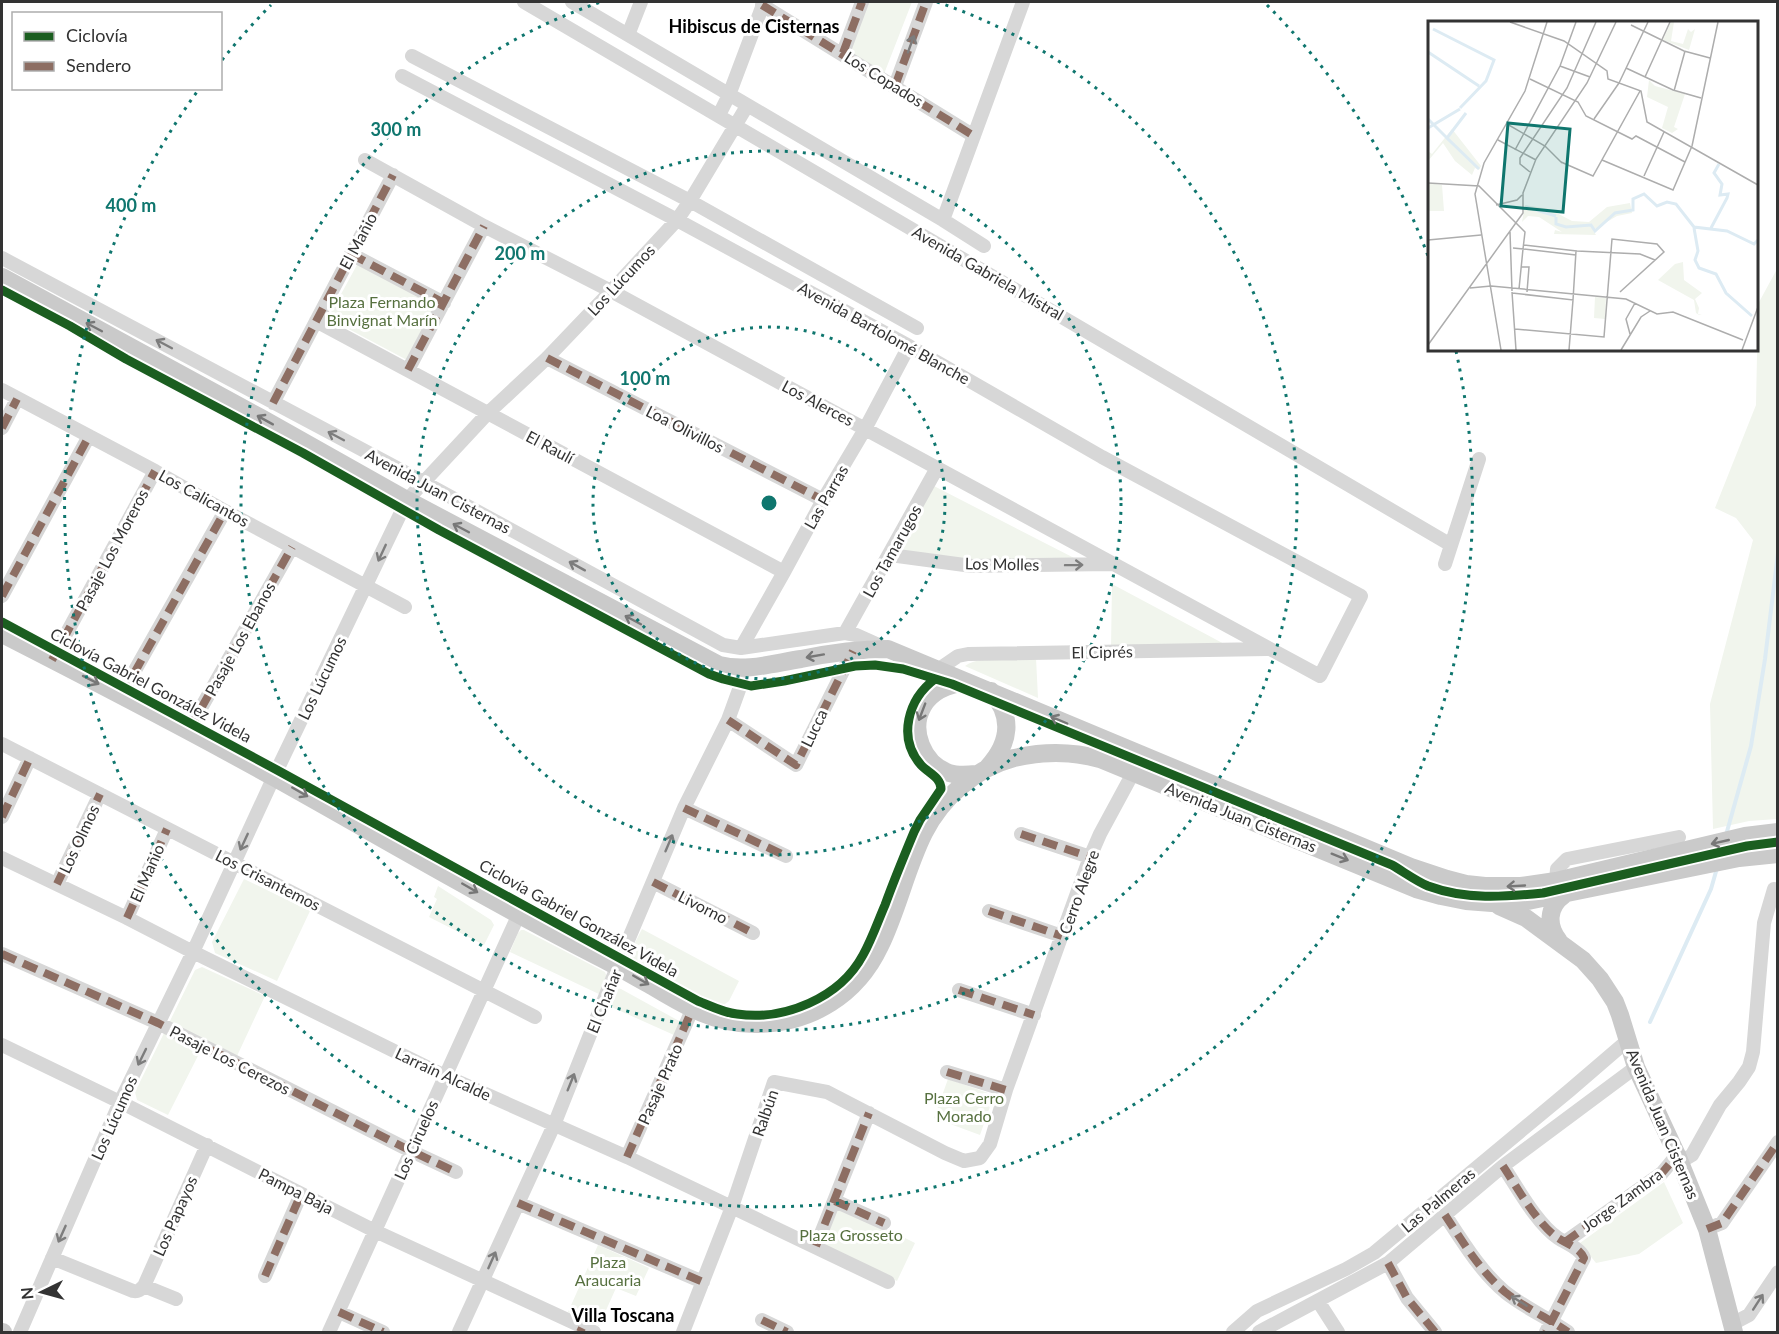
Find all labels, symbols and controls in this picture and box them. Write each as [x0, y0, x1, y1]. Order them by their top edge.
legend [12, 12, 222, 90]
district label: Hibiscus de Cisternas [669, 15, 840, 37]
inset map [1428, 21, 1758, 351]
text: Ciclovía [66, 24, 128, 46]
one-way arrow [906, 35, 917, 54]
street label: Los Copados [841, 47, 927, 110]
text: Sendero [66, 54, 131, 76]
text: 300 m [371, 118, 421, 140]
text: 400 m [106, 194, 156, 216]
street label: El Mañio [335, 209, 380, 272]
street label: Avenida Gabriela Mistral [909, 221, 1067, 324]
street label: Los Lúcumos [583, 240, 658, 319]
text: 200 m [495, 242, 545, 264]
street label: Avenida Bartolomé Blanche [795, 277, 974, 388]
park label: Plaza Fernando Binvignat Marín [327, 292, 437, 329]
one-way arrow [85, 321, 103, 332]
one-way arrow [155, 338, 173, 349]
text: 100 m [620, 367, 670, 389]
street label: Los Alerces [779, 376, 857, 429]
street label: Loa Olivillos [643, 401, 727, 456]
one-way arrow [257, 414, 274, 426]
street label: El Raulí [523, 426, 578, 468]
one-way arrow [327, 430, 345, 441]
street label: Avenida Juan Cisternas [362, 444, 514, 537]
street label: Las Parras [800, 461, 852, 532]
street label: Los Calicantos [156, 465, 253, 530]
street label: Pasaje Los Moreros [71, 485, 152, 614]
centre of rings [759, 493, 779, 513]
street label: Los Tamarugos [858, 501, 925, 600]
one-way arrow [452, 522, 470, 533]
one-way arrow [376, 543, 388, 561]
street label: Los Molles [965, 553, 1039, 574]
one-way arrow [1063, 559, 1083, 571]
one-way arrow [569, 560, 586, 572]
street label: Pasaje Los Ebanos [200, 578, 279, 699]
one-way arrow [625, 614, 642, 626]
street label: Ciclovía Gabriel González Videla [47, 623, 255, 746]
street label: Los Lúcumos [293, 633, 350, 722]
street label: El Ciprés [1071, 641, 1133, 662]
one-way arrow [806, 651, 826, 662]
one-way arrow [82, 674, 99, 686]
one-way arrow [916, 703, 927, 721]
street label: Lucca [796, 706, 831, 750]
one-way arrow [1051, 714, 1069, 725]
street label: Avenida Juan Cisternas [1163, 777, 1320, 856]
one-way arrow [291, 786, 308, 798]
street label: Los Olmos [54, 801, 103, 876]
one-way arrow [238, 833, 249, 851]
one-way arrow [664, 835, 676, 853]
one-way arrow [1711, 837, 1730, 849]
street label: El Mañio [125, 841, 168, 905]
street label: Los Crisantemos [213, 845, 324, 914]
street label: Cerro Alegre [1055, 847, 1103, 937]
one-way arrow [1330, 852, 1348, 863]
street label: Ciclovía Gabriel González Videla [476, 855, 682, 980]
one-way arrow [1506, 881, 1526, 892]
one-way arrow [460, 883, 478, 894]
street label: Livorno [675, 886, 731, 927]
street label: El Chañar [582, 966, 625, 1036]
one-way arrow [632, 975, 649, 987]
street label: Pasaje Los Cerezos [167, 1021, 294, 1098]
street label: Pasaje Prato [633, 1040, 686, 1127]
street label: Larraín Alcalde [392, 1043, 494, 1104]
street label: Avenida Juan Cisternas [1623, 1046, 1704, 1202]
one-way arrow [136, 1047, 148, 1065]
street label: Los Lúcumos [87, 1073, 141, 1163]
one-way arrow [566, 1073, 577, 1092]
street label: Ralbún [748, 1087, 781, 1139]
park label: Plaza Cerro Morado [924, 1088, 1004, 1125]
street label: Los Ciruelos [390, 1097, 442, 1183]
street label: Las Palmeras [1397, 1163, 1478, 1236]
street label: Pampa Baja [256, 1164, 337, 1218]
street label: Jorge Zambra [1578, 1164, 1666, 1235]
street label: Los Papayos [148, 1173, 201, 1259]
one-way arrow [56, 1225, 67, 1243]
park label: Plaza Grosseto [799, 1225, 903, 1244]
one-way arrow [487, 1252, 499, 1270]
park label: Plaza Araucaria [575, 1252, 641, 1289]
north arrow [12, 1262, 72, 1322]
text: N [17, 1286, 37, 1300]
one-way arrow [1752, 1294, 1764, 1310]
one-way arrow [1511, 1295, 1528, 1307]
district label: Villa Toscana [571, 1304, 674, 1326]

